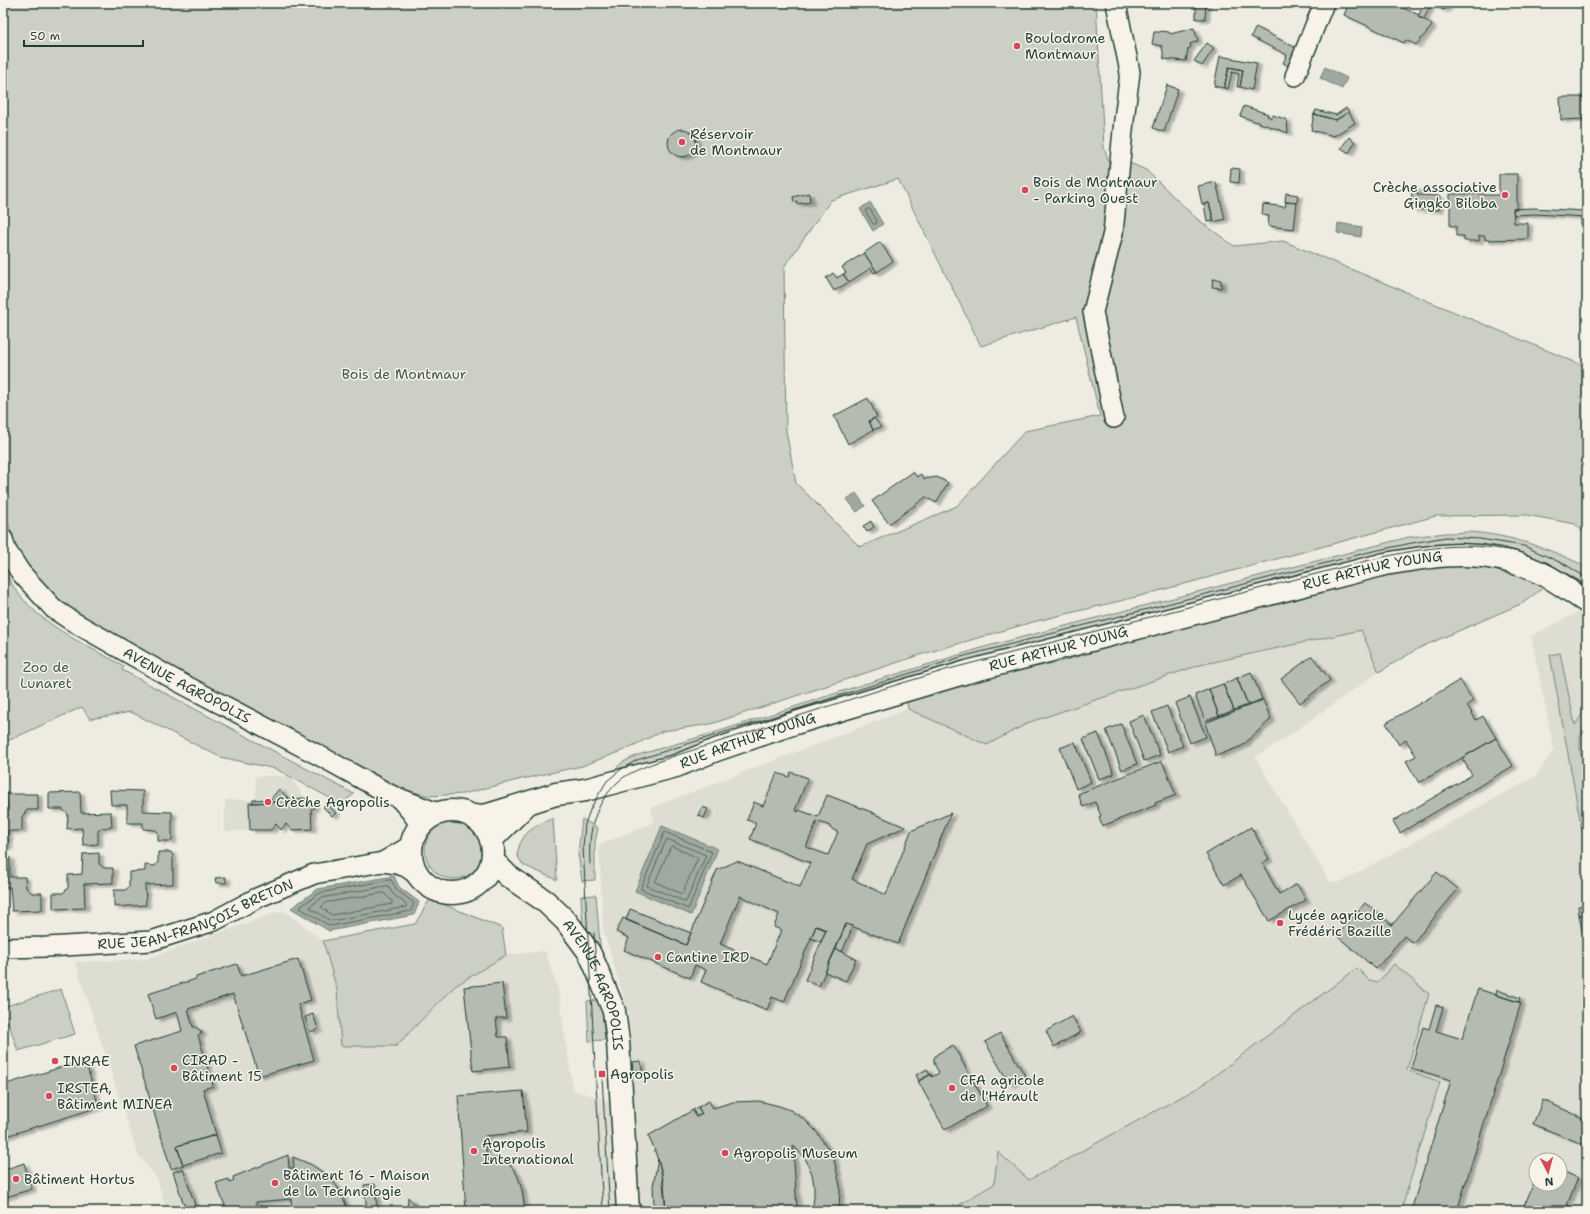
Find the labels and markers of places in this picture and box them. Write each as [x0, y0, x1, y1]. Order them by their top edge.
place label: Boulodrome Montmaur [1025, 29, 1105, 63]
marker: Boulodrome Montmaur [1012, 41, 1022, 51]
place label: Réservoir de Montmaur [690, 125, 783, 159]
marker: Réservoir de Montmaur [677, 137, 687, 147]
place label: Bois de Montmaur - Parking Ouest [1033, 173, 1158, 207]
place label: Crèche associative Gingko Biloba [1373, 178, 1497, 212]
marker: Bois de Montmaur - Parking Ouest [1020, 185, 1030, 195]
marker: Crèche associative Gingko Biloba [1500, 190, 1510, 200]
place label: Crèche Agropolis [276, 793, 390, 811]
marker: Crèche Agropolis [263, 797, 273, 807]
place label: Lycée agricole Frédéric Bazille [1288, 906, 1392, 940]
marker: Lycée agricole Frédéric Bazille [1275, 918, 1285, 928]
place label: Cantine IRD [666, 948, 749, 966]
marker: Cantine IRD [653, 952, 663, 962]
place label: CIRAD - Bâtiment 15 [182, 1051, 262, 1085]
place label: INRAE [63, 1052, 110, 1070]
marker: INRAE [50, 1056, 60, 1066]
marker: CIRAD - Bâtiment 15 [169, 1063, 179, 1073]
place label: Agropolis [610, 1065, 674, 1083]
marker: Agropolis [597, 1069, 607, 1079]
place label: CFA agricole de l'Hérault [960, 1071, 1045, 1105]
place label: IRSTEA, Bâtiment MINEA [57, 1079, 173, 1113]
marker: CFA agricole de l'Hérault [947, 1083, 957, 1093]
marker: IRSTEA, Bâtiment MINEA [44, 1091, 54, 1101]
place label: Agropolis International [482, 1134, 575, 1168]
place label: Agropolis Museum [733, 1144, 858, 1162]
marker: Agropolis International [469, 1146, 479, 1156]
marker: Agropolis Museum [720, 1148, 730, 1158]
place label: Bâtiment 16 - Maison de la Technologie [283, 1166, 430, 1200]
place label: Bâtiment Hortus [24, 1170, 135, 1188]
marker: Bâtiment Hortus [11, 1174, 21, 1184]
marker: Bâtiment 16 - Maison de la Technologie [270, 1178, 280, 1188]

